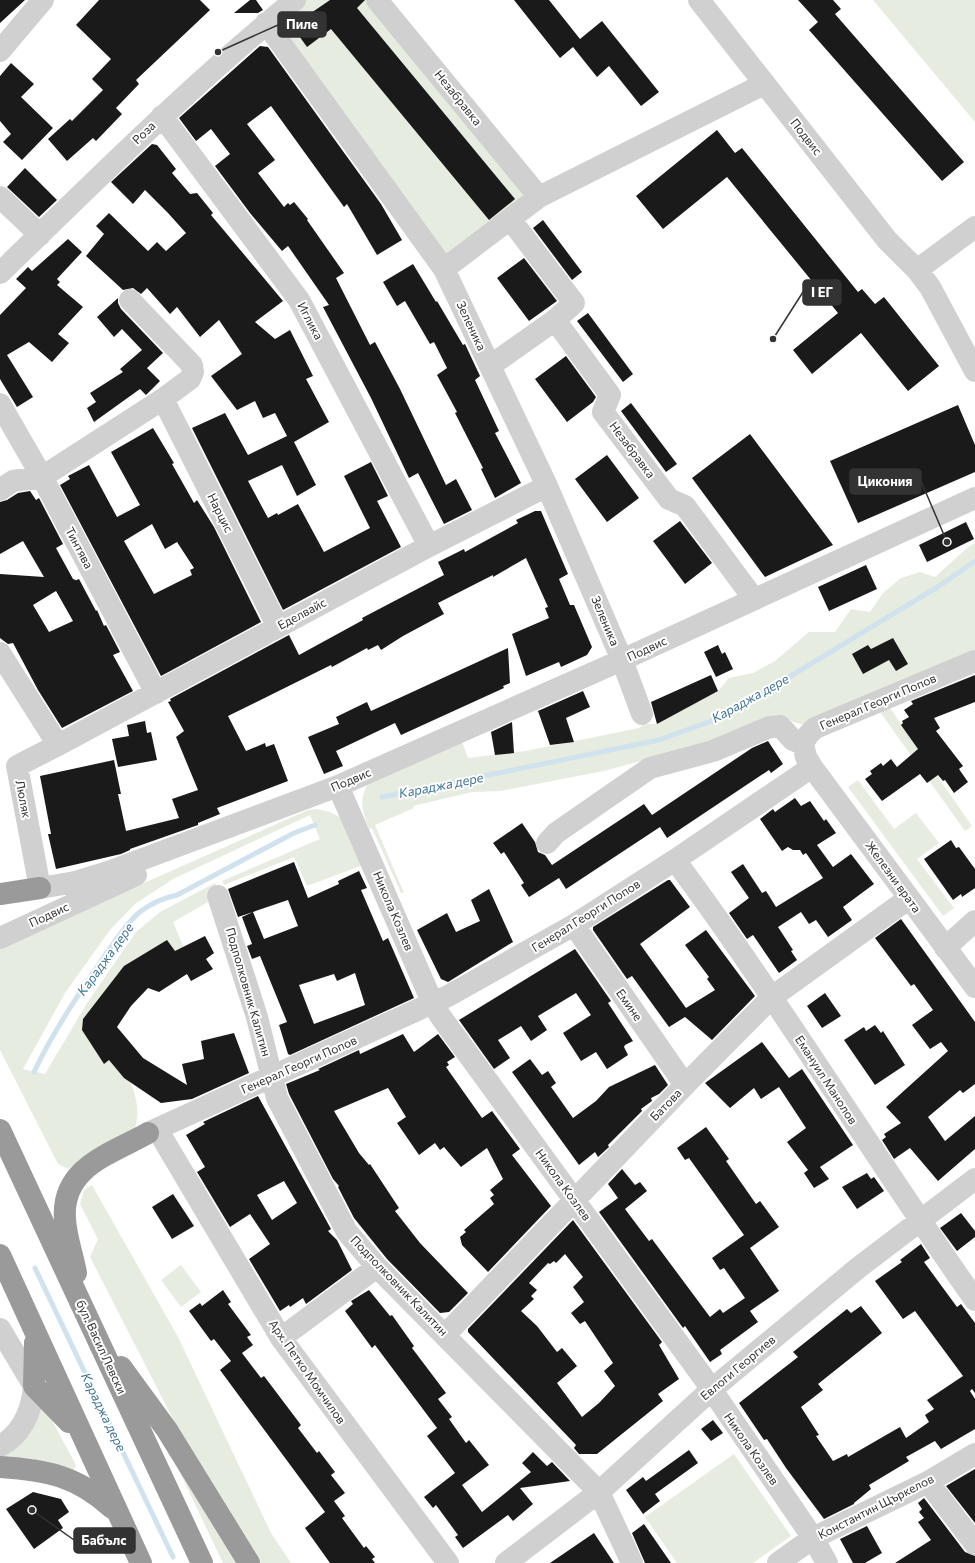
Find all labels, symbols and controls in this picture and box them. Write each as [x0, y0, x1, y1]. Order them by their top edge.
callout: Пиле [278, 12, 326, 37]
text: Пиле [286, 16, 318, 32]
street label: Незабравка [432, 67, 485, 128]
street label: Подвис [788, 115, 825, 157]
street label: Роза [129, 118, 158, 147]
callout: I ЕГ [803, 280, 841, 305]
text: I ЕГ [811, 284, 833, 300]
street label: Иглика [295, 299, 327, 342]
street label: Зеленика [454, 299, 489, 352]
street label: Незабравка [607, 418, 659, 480]
callout: Цикония [850, 469, 921, 494]
text: Цикония [858, 473, 912, 489]
street label: Нарцис [205, 491, 237, 535]
street label: Тинтява [63, 524, 97, 571]
street label: Зеленика [589, 594, 623, 648]
street label: Еделвайс [275, 595, 328, 632]
street label: Подвис [624, 633, 669, 663]
water label: Караджа дере [709, 670, 792, 726]
street label: Генерал Георги Попов [817, 670, 938, 732]
street label: Подвис [328, 764, 373, 794]
water label: Караджа дере [397, 769, 485, 801]
street label: Люляк [13, 779, 35, 820]
street label: Железни врата [863, 838, 924, 915]
street label: Никола Козлев [371, 869, 417, 952]
street label: Генерал Георги Попов [529, 876, 642, 954]
street label: Подвис [26, 899, 71, 929]
water label: Караджа дере [73, 919, 137, 998]
street label: Подполковник Калитин [224, 926, 274, 1058]
street label: Емине [614, 986, 646, 1023]
street label: Генерал Георги Попов [239, 1032, 359, 1096]
street label: Емануил Манолов [793, 1032, 861, 1126]
street label: Батова [647, 1085, 684, 1123]
street label: Никола Козлев [533, 1146, 594, 1223]
street label: Подполковник Калитин [348, 1232, 451, 1338]
street label: бул. Васил Левски [74, 1297, 130, 1396]
street label: Арх. Петко Момчилов [267, 1317, 349, 1426]
street label: Евлоги Георгиев [697, 1332, 778, 1403]
water label: Караджа дере [78, 1370, 130, 1454]
street label: Никола Козлев [722, 1410, 782, 1487]
street label: Константин Щъркелов [815, 1471, 936, 1541]
callout: Бабълс [74, 1528, 135, 1553]
text: Бабълс [81, 1532, 127, 1548]

